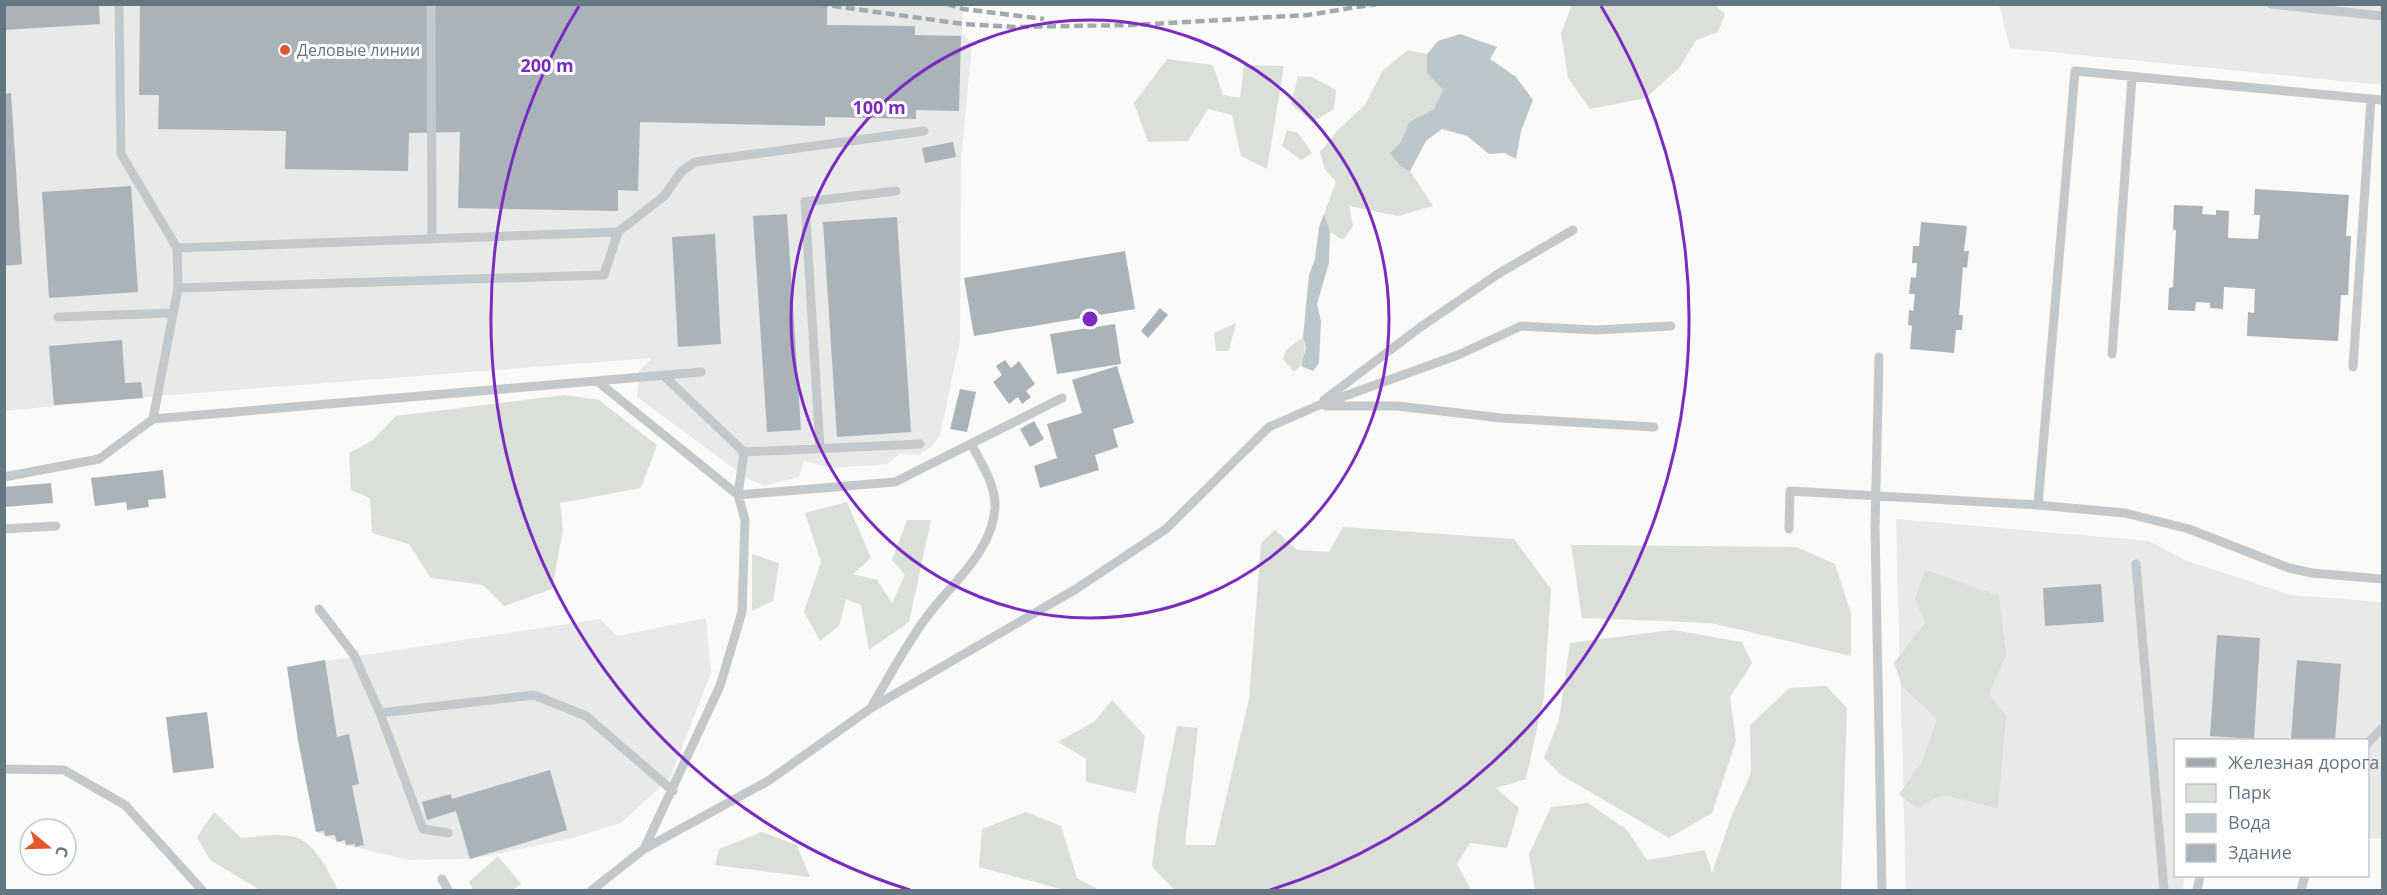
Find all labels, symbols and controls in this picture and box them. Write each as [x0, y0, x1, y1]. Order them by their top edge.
place label: Деловые линии [297, 39, 420, 61]
marker: Деловые линии [278, 43, 292, 57]
text: 200 m [520, 53, 574, 77]
text: 100 m [852, 95, 906, 119]
centre of rings [1080, 309, 1100, 329]
legend [2174, 739, 2369, 877]
text: Железная дорога [2228, 750, 2379, 774]
text: Парк [2228, 780, 2272, 804]
text: Вода [2228, 810, 2271, 834]
north arrow [18, 817, 78, 877]
text: Здание [2228, 840, 2292, 864]
text: С [50, 843, 74, 860]

